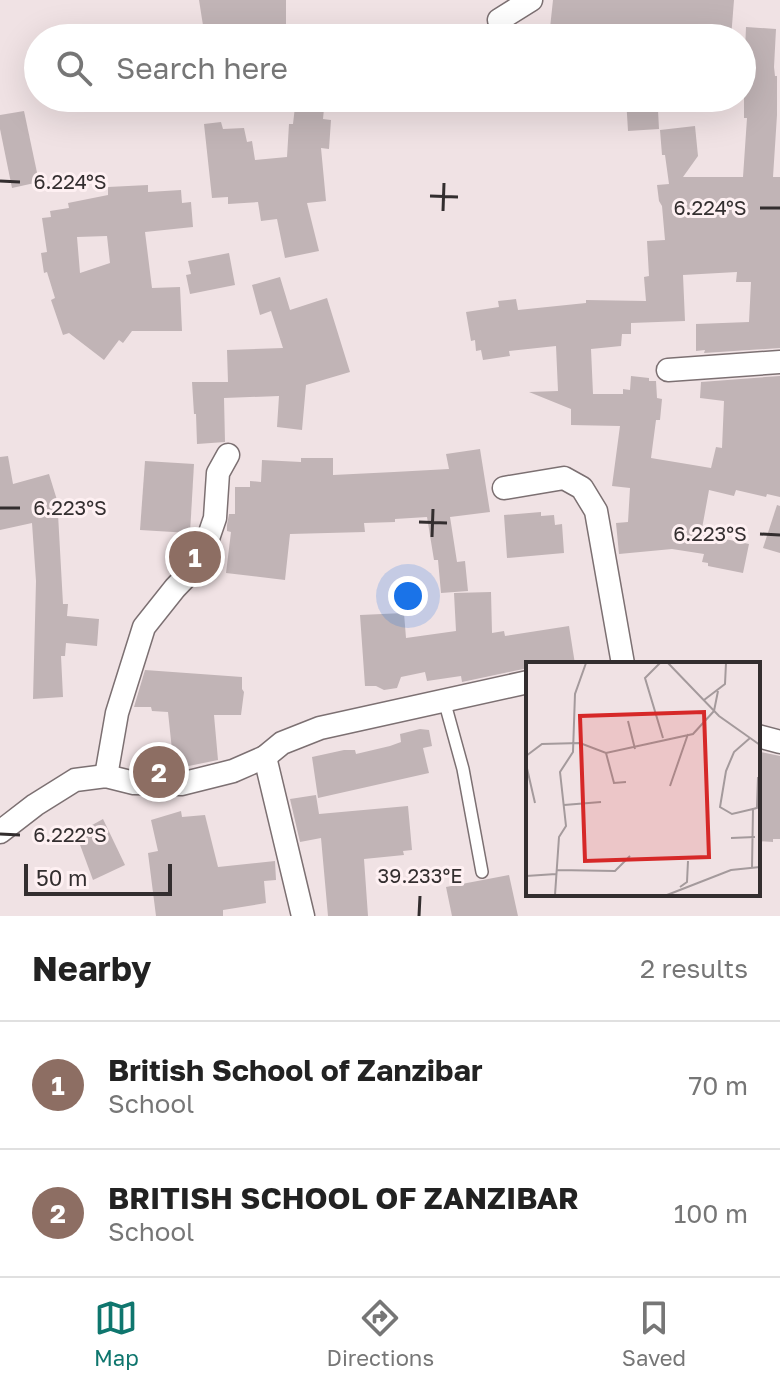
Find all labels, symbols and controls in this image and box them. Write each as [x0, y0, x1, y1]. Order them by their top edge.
search box [24, 24, 756, 112]
icon: search [52, 46, 96, 90]
text: Search here [116, 50, 288, 86]
text: 6.224°S [33, 169, 107, 193]
text: 6.224°S [673, 195, 747, 219]
text: 6.223°S [33, 495, 107, 519]
text: 6.223°S [673, 521, 747, 545]
pin: 1 [169, 527, 221, 587]
your location [388, 576, 428, 616]
inset map [526, 662, 760, 896]
pin: 2 [133, 742, 185, 802]
text: 6.222°S [33, 822, 107, 846]
scale bar [24, 860, 172, 896]
text: 39.233°E [378, 863, 462, 887]
text: 50 m [36, 864, 87, 891]
text: Nearby [32, 948, 152, 988]
text: 2 results [640, 953, 748, 984]
text: British School of Zanzibar [108, 1052, 483, 1088]
text: 1 [51, 1070, 65, 1101]
text: 70 m [689, 1070, 748, 1101]
text: School [108, 1088, 194, 1119]
text: BRITISH SCHOOL OF ZANZIBAR [108, 1180, 579, 1216]
text: 2 [50, 1198, 66, 1229]
text: 100 m [674, 1198, 748, 1229]
text: School [108, 1216, 194, 1247]
tab: Map [94, 1296, 139, 1371]
tab: Directions [327, 1296, 434, 1371]
tab: Saved [622, 1296, 686, 1371]

